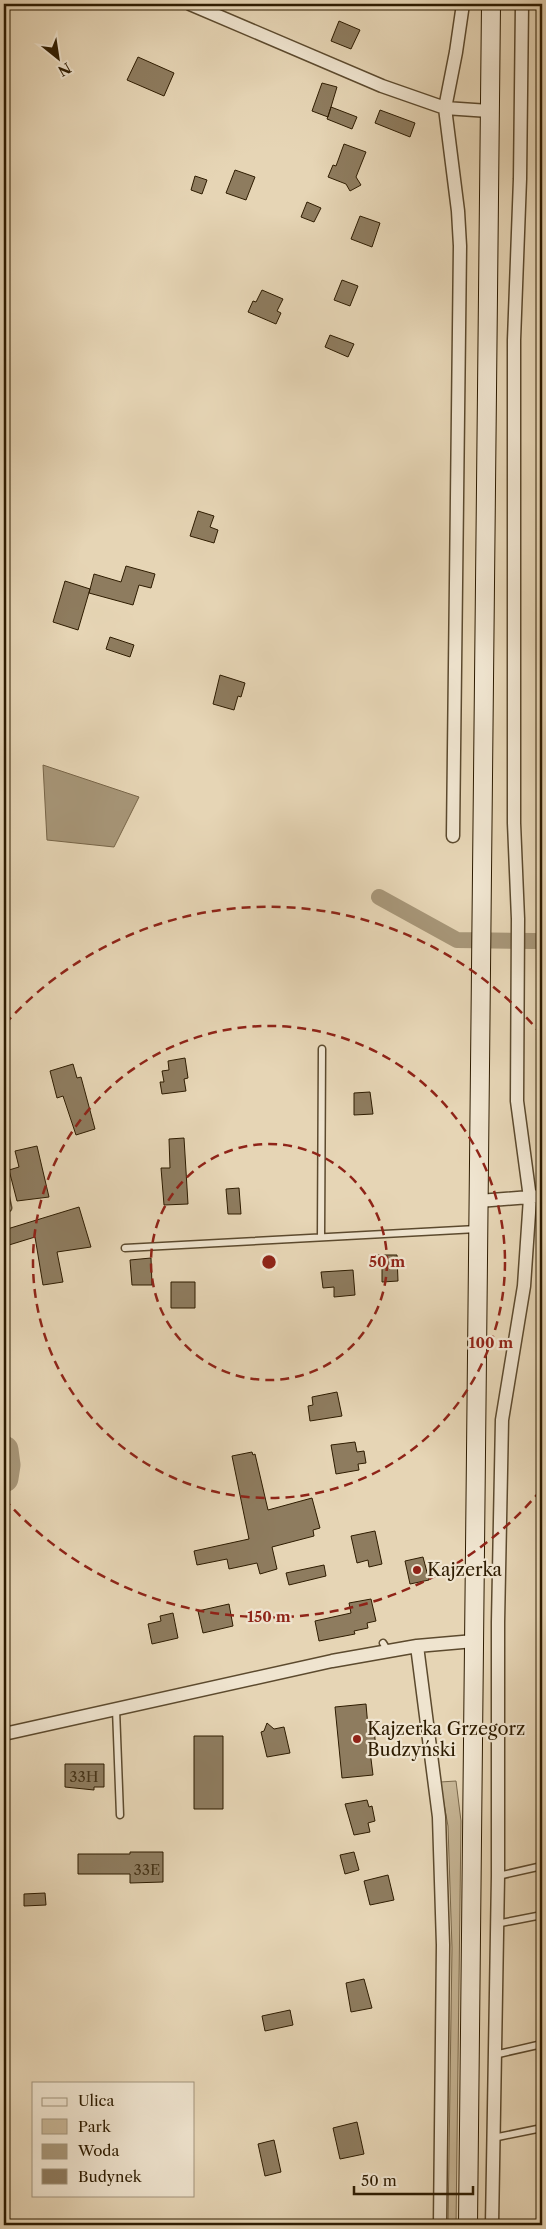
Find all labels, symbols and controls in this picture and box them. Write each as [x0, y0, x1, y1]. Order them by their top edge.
north arrow [32, 32, 82, 82]
text: N [55, 58, 74, 80]
text: 50 m [369, 1252, 405, 1271]
centre of rings [260, 1253, 278, 1271]
text: 100 m [469, 1333, 513, 1352]
place label: Kajzerka [427, 1559, 503, 1581]
marker: Kajzerka [411, 1564, 423, 1576]
text: 150 m [247, 1607, 291, 1626]
place label: Kajzerka Grzegorz Budzyński [367, 1718, 525, 1761]
marker: Kajzerka Grzegorz Budzyński [351, 1733, 363, 1745]
house number: 33H [69, 1767, 99, 1786]
house number: 33E [134, 1860, 160, 1879]
legend [32, 2082, 195, 2196]
text: Ulica [78, 2091, 114, 2110]
text: Park [78, 2117, 112, 2136]
text: Woda [77, 2141, 119, 2160]
scale bar [354, 2164, 472, 2196]
text: Budynek [78, 2167, 143, 2186]
text: 50 m [361, 2171, 397, 2190]

